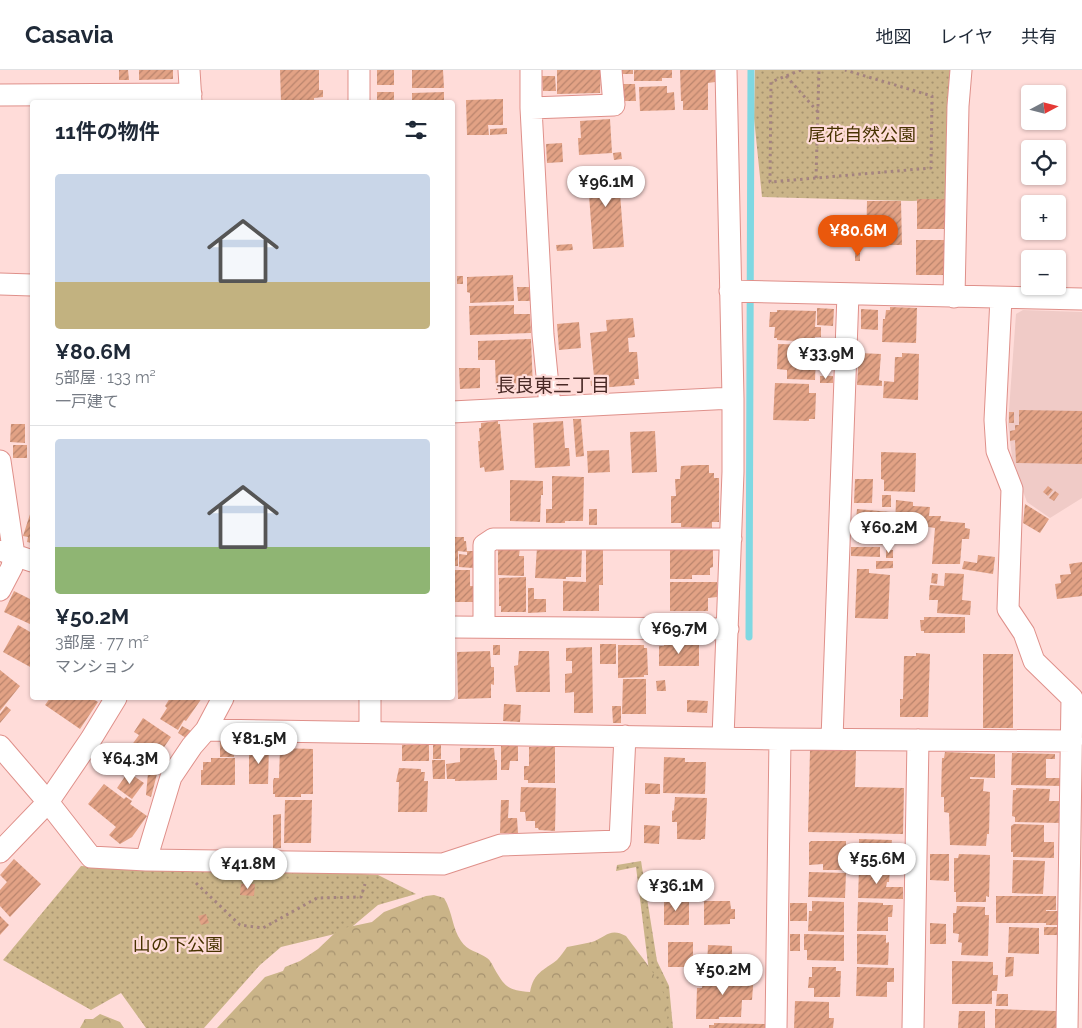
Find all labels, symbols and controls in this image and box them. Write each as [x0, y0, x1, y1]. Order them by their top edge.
text: Casavia [25, 20, 114, 49]
text: 地図 [876, 26, 912, 47]
text: レイヤ [940, 26, 993, 47]
text: 共有 [1021, 26, 1057, 47]
north arrow [1021, 85, 1066, 130]
map controls [1021, 85, 1066, 295]
icon: filters [402, 116, 430, 144]
text: 11件の物件 [55, 119, 160, 144]
park label: 尾花自然公園 [808, 124, 916, 145]
button: locate [1021, 140, 1066, 185]
pin: ¥96.1M [565, 166, 647, 208]
text: ¥96.1M [578, 172, 634, 191]
button: + [1021, 195, 1066, 240]
icon: home [198, 206, 288, 296]
pin: ¥80.6M [817, 214, 899, 257]
text: ¥80.6M [829, 221, 887, 240]
button: − [1021, 250, 1066, 295]
pin: ¥33.9M [785, 338, 867, 380]
text: ¥80.6M [55, 339, 131, 364]
text: ¥33.9M [798, 344, 854, 363]
text: 5部屋 · 133 m² [55, 368, 156, 387]
district label: 長良東三丁目 [496, 374, 610, 396]
text: 一戸建て [55, 392, 119, 411]
icon: home [198, 472, 288, 562]
pin: ¥60.2M [848, 512, 930, 554]
text: ¥60.2M [860, 518, 918, 537]
text: ¥50.2M [55, 604, 129, 629]
pin: ¥69.7M [638, 612, 720, 655]
text: ¥69.7M [651, 619, 707, 638]
text: 3部屋 · 77 m² [55, 633, 149, 652]
text: マンション [55, 657, 135, 676]
pin: ¥81.5M [218, 722, 300, 765]
text: ¥81.5M [231, 729, 287, 748]
pin: ¥64.3M [89, 742, 171, 785]
text: ¥64.3M [102, 749, 158, 768]
pin: ¥55.6M [836, 842, 918, 885]
pin: ¥41.8M [207, 848, 289, 890]
text: ¥55.6M [849, 849, 905, 868]
text: ¥41.8M [220, 854, 276, 873]
pin: ¥36.1M [635, 870, 717, 912]
text: ¥36.1M [648, 876, 704, 895]
park label: 山の下公園 [133, 934, 223, 955]
pin: ¥50.2M [682, 954, 764, 996]
text: ¥50.2M [695, 960, 751, 979]

